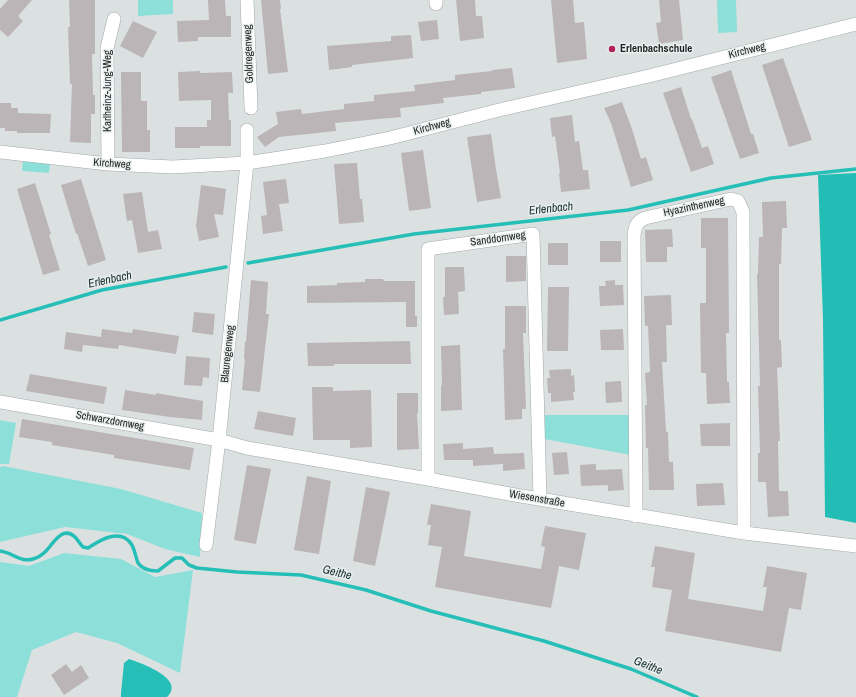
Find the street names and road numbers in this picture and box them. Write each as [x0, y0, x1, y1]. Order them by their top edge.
street label: Goldregenweg [241, 24, 257, 84]
street label: Kirchweg [727, 40, 767, 62]
street label: Karlheinz-Jung-Weg [101, 50, 115, 132]
street label: Kirchweg [412, 116, 452, 138]
street label: Kirchweg [93, 156, 131, 172]
street label: Hyazinthenweg [662, 194, 726, 220]
street label: Sanddornweg [470, 229, 526, 249]
street label: Blauregenweg [218, 325, 238, 383]
street label: Schwarzdornweg [75, 408, 145, 434]
street label: Wiesenstraße [508, 488, 566, 510]

